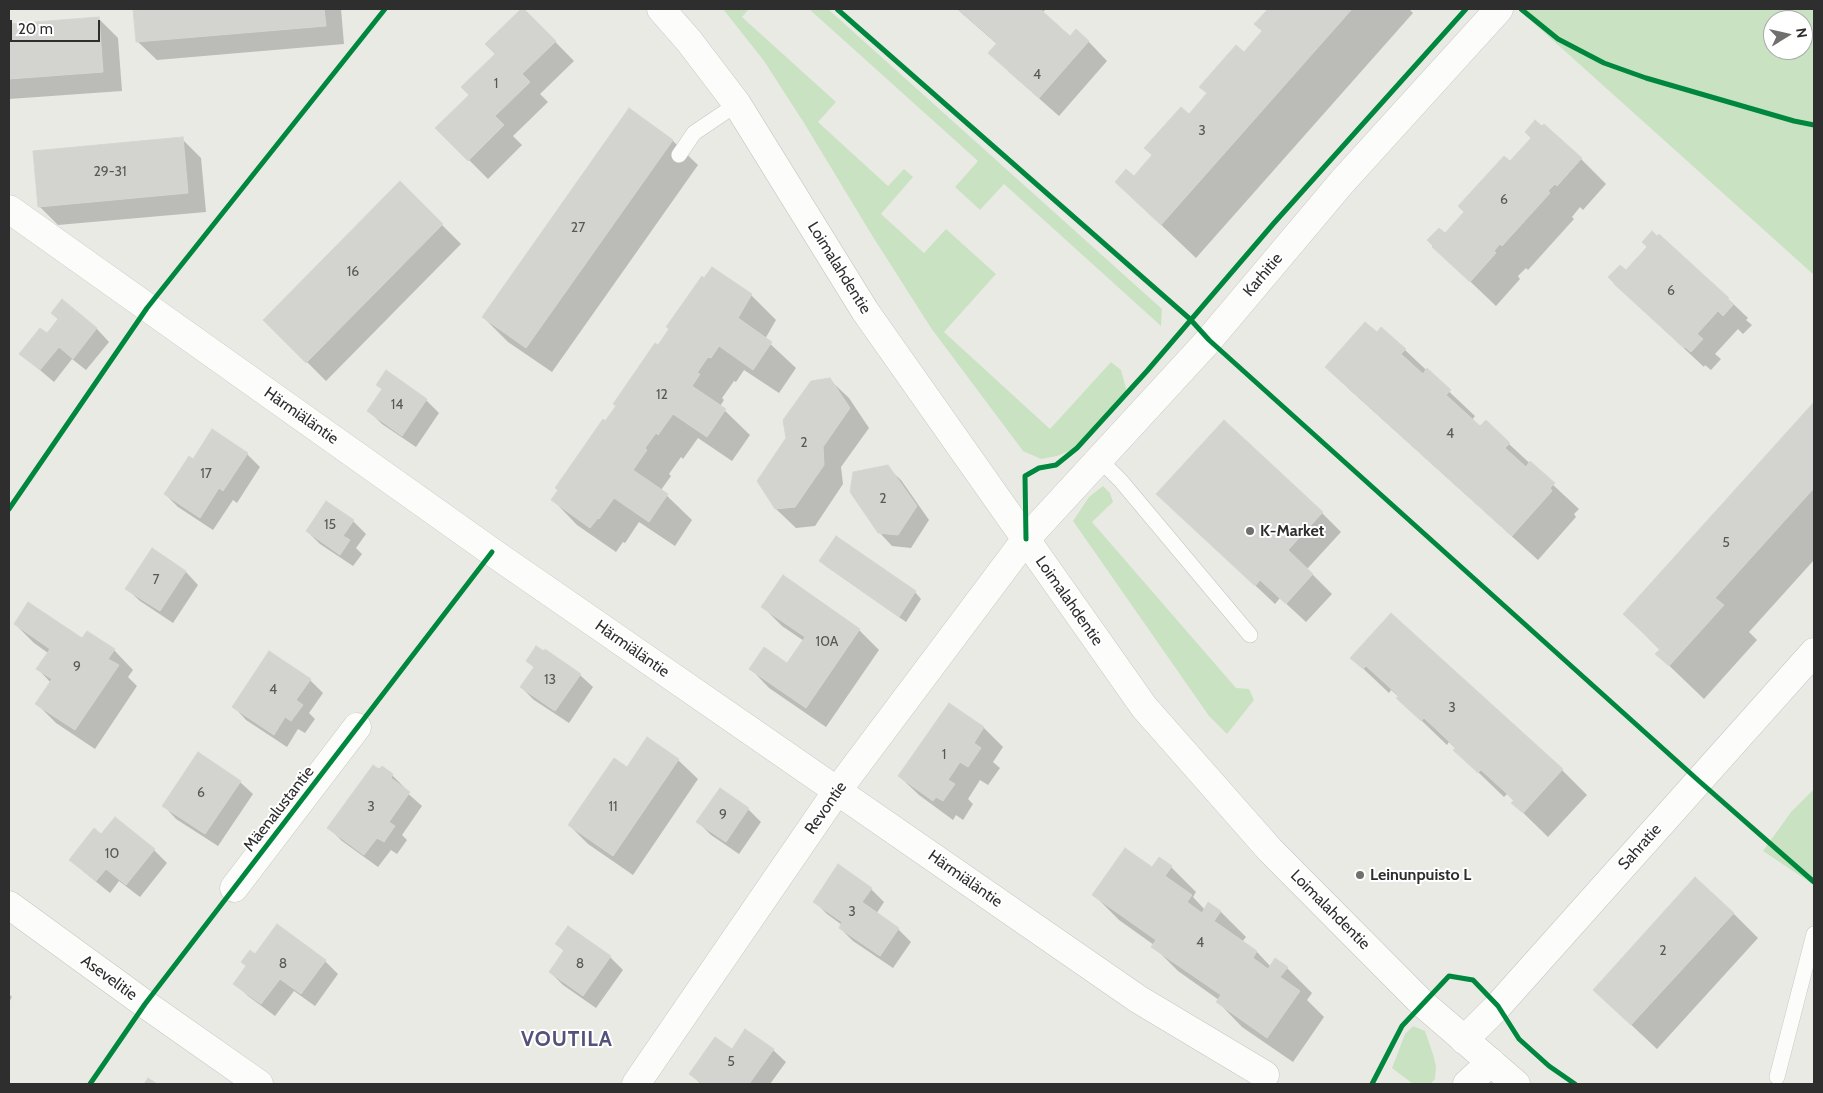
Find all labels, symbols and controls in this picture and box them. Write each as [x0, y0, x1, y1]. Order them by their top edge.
scale bar [12, 10, 102, 42]
north arrow [1763, 10, 1813, 60]
text: 20 m [18, 20, 53, 38]
text: N [1792, 27, 1811, 39]
house number: 4 [1033, 67, 1041, 83]
house number: 1 [494, 76, 498, 92]
house number: 3 [1198, 123, 1206, 139]
house number: 29-31 [93, 164, 127, 180]
house number: 6 [1500, 192, 1508, 208]
street label: Loimalahdentie [803, 218, 875, 318]
house number: 27 [571, 220, 585, 236]
street label: Karhitie [1239, 249, 1287, 301]
house number: 16 [347, 264, 359, 280]
house number: 6 [1667, 283, 1675, 299]
street label: Härmiäläntie [260, 383, 342, 449]
house number: 12 [656, 387, 668, 403]
house number: 14 [391, 397, 403, 413]
house number: 4 [1446, 426, 1454, 442]
house number: 2 [800, 435, 808, 451]
house number: 17 [200, 466, 212, 482]
house number: 2 [879, 491, 887, 507]
house number: 15 [324, 517, 336, 533]
place label: K-Market [1260, 521, 1324, 541]
marker: K-Market [1244, 525, 1256, 537]
house number: 5 [1722, 535, 1730, 551]
street label: Loimalahdentie [1031, 553, 1107, 649]
house number: 7 [152, 572, 160, 588]
street label: Härmiäläntie [591, 616, 673, 682]
house number: 10A [816, 634, 838, 650]
house number: 9 [73, 659, 81, 675]
house number: 13 [544, 672, 556, 688]
house number: 4 [269, 682, 277, 698]
house number: 3 [1448, 700, 1456, 716]
house number: 1 [942, 747, 946, 763]
street label: Mäenalustantie [240, 762, 318, 856]
street label: Revontie [801, 778, 851, 838]
house number: 6 [197, 785, 205, 801]
house number: 3 [367, 799, 375, 815]
house number: 11 [608, 799, 618, 815]
house number: 9 [719, 807, 727, 823]
street label: Sahratie [1614, 820, 1666, 874]
house number: 10 [105, 846, 119, 862]
street label: Härmiäläntie [924, 846, 1006, 912]
place label: Leinunpuisto L [1370, 865, 1471, 885]
street label: Loimalahdentie [1286, 866, 1374, 954]
marker: Leinunpuisto L [1354, 869, 1366, 881]
house number: 3 [848, 904, 856, 920]
house number: 4 [1196, 935, 1204, 951]
house number: 2 [1659, 943, 1667, 959]
street label: Asevelitie [77, 951, 141, 1005]
house number: 8 [279, 956, 287, 972]
house number: 8 [576, 956, 584, 972]
district label: VOUTILA [520, 1027, 614, 1053]
house number: 5 [727, 1054, 735, 1070]

